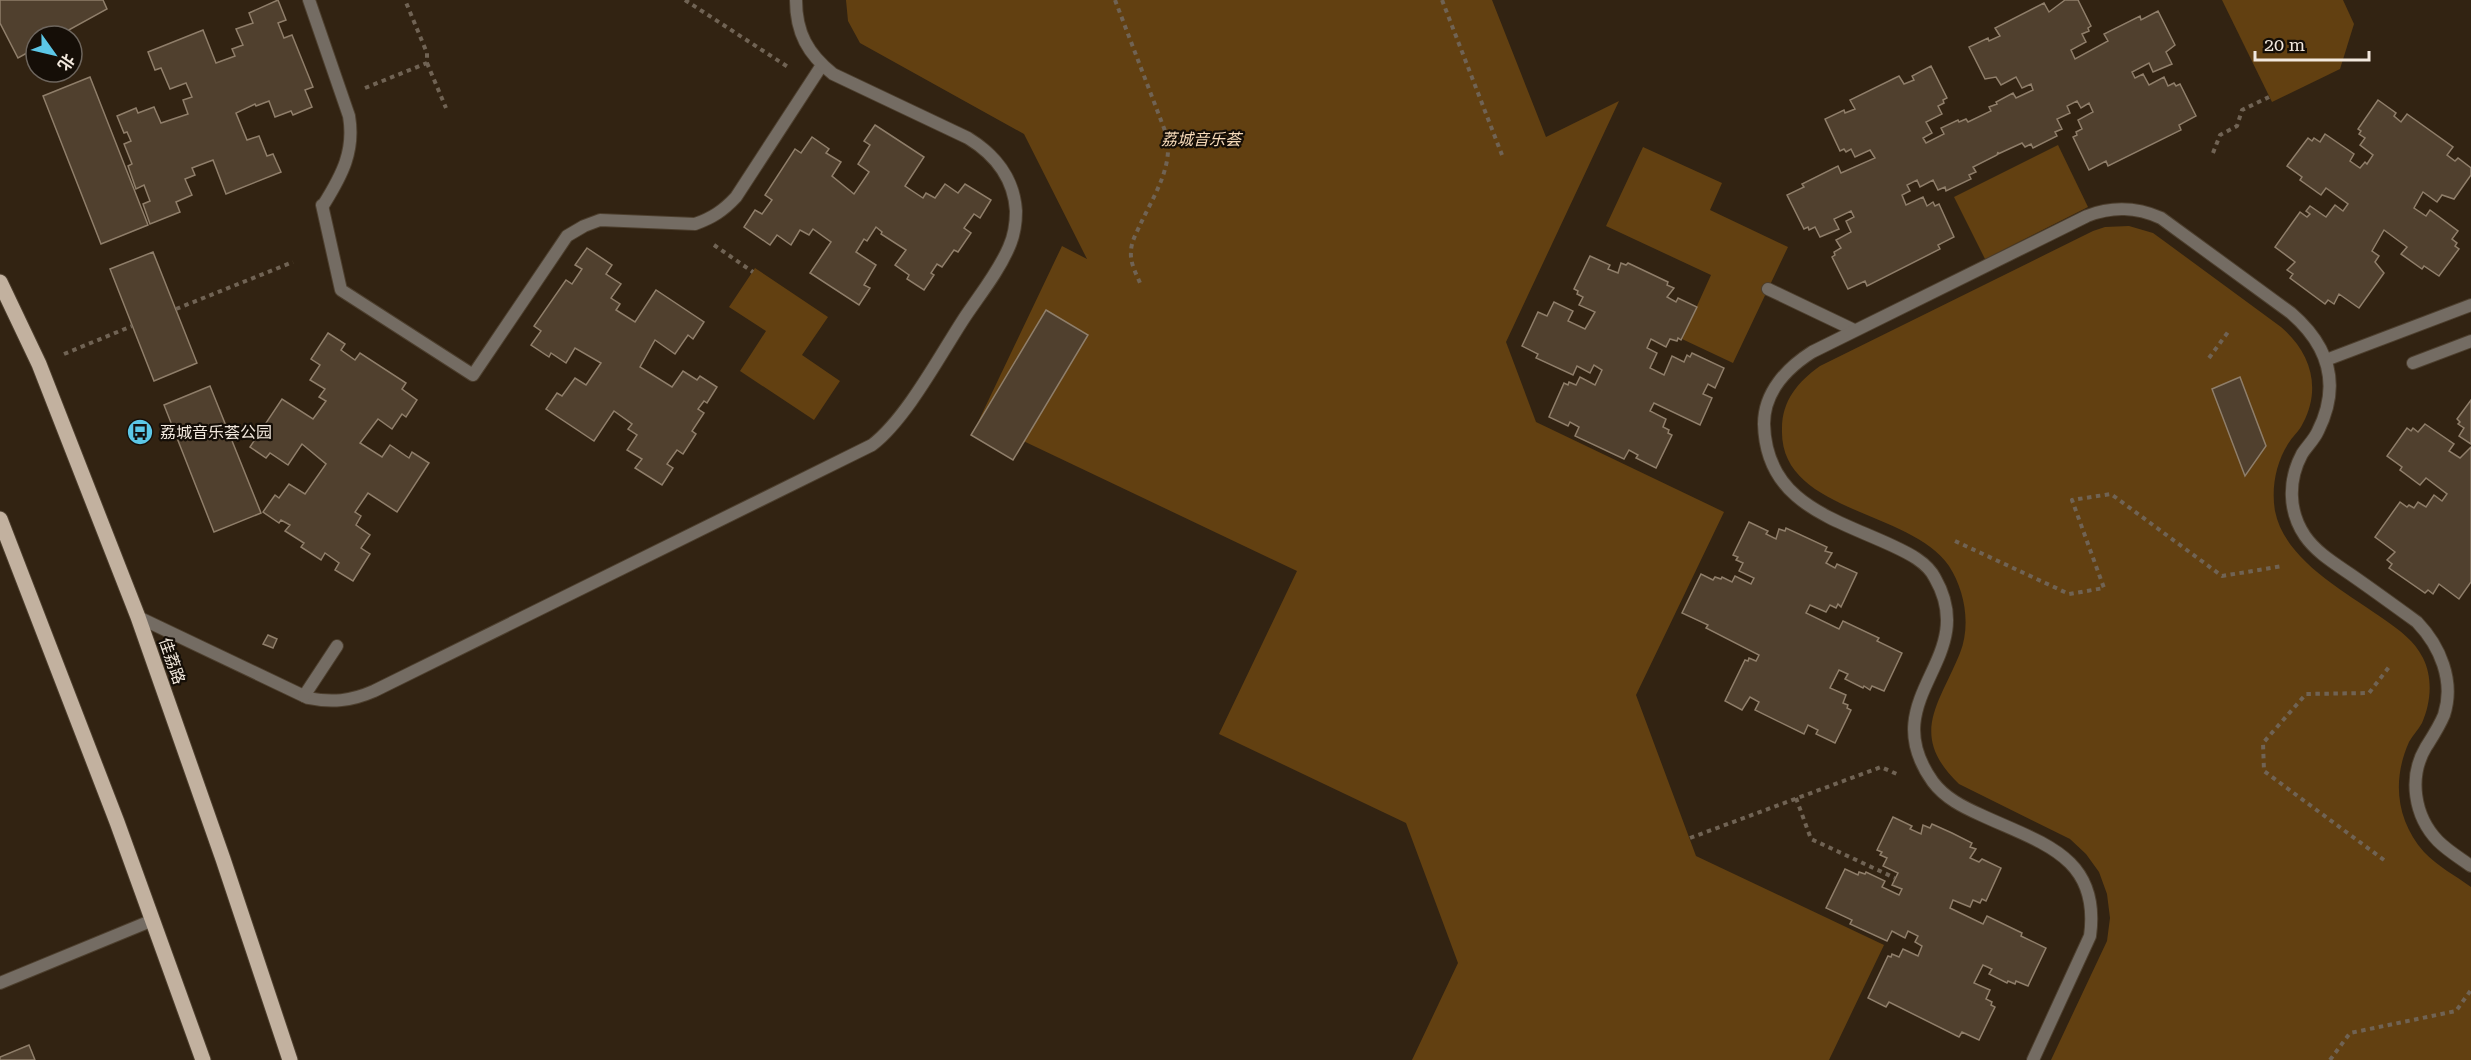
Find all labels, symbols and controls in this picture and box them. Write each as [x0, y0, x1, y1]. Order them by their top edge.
north arrow [24, 24, 84, 84]
scale bar [2255, 24, 2369, 62]
text: 20 m [2264, 34, 2305, 55]
text: 北 [54, 50, 78, 74]
park label: 荔城音乐荟 [1161, 130, 1244, 149]
bus stop icon: 荔城音乐荟公园 [125, 417, 155, 447]
place label: 荔城音乐荟公园 [160, 423, 272, 442]
street label: 佳荔路 [155, 635, 189, 687]

